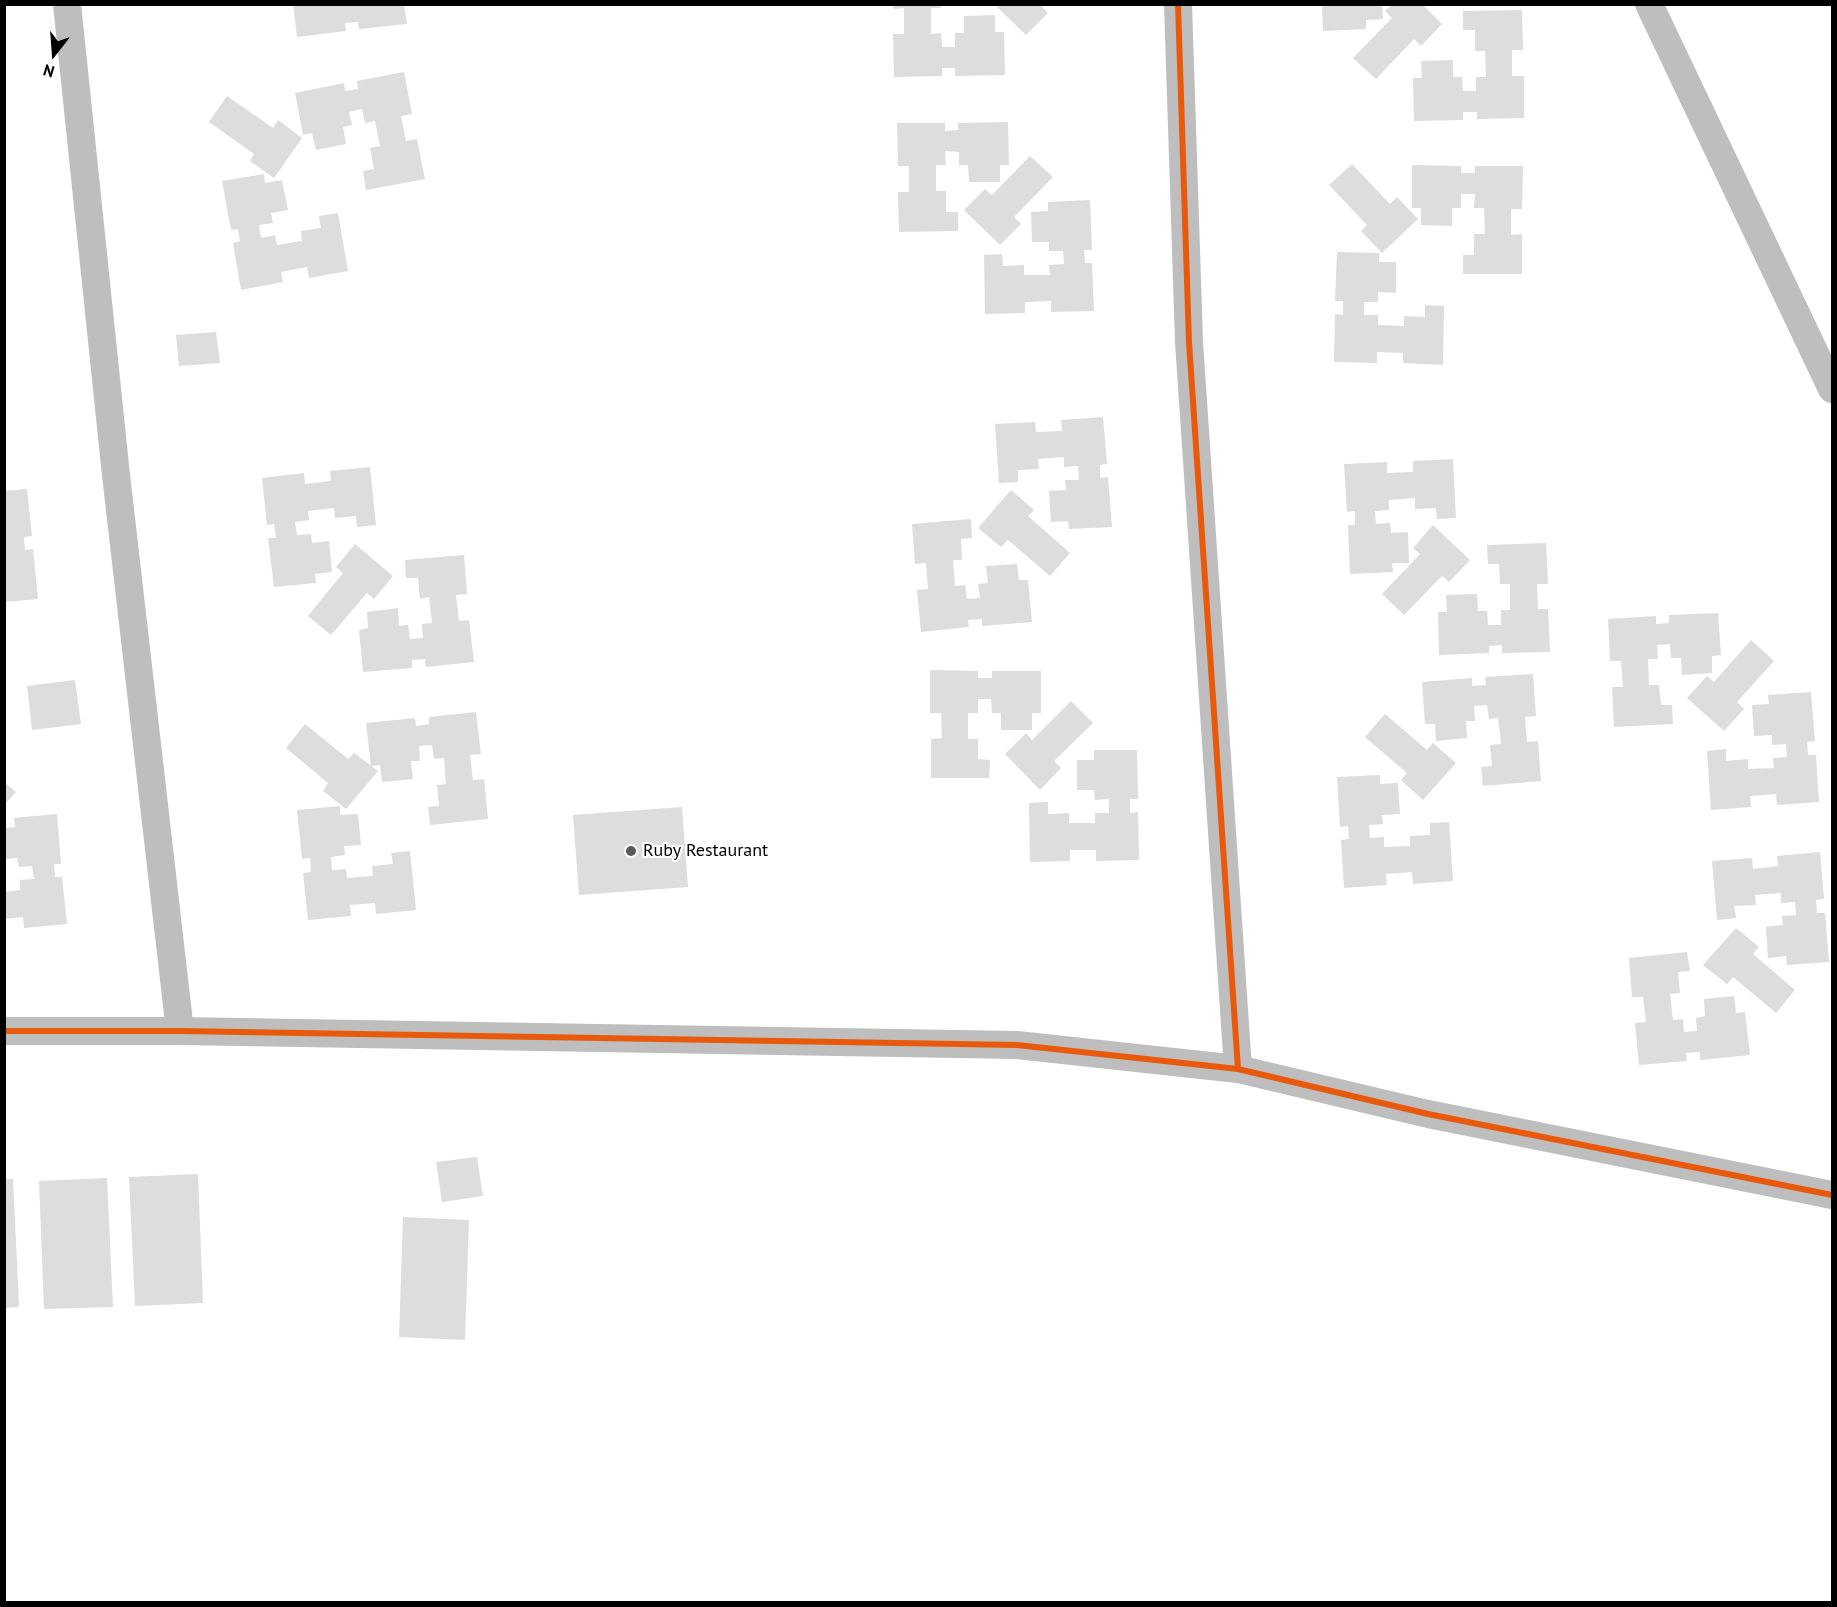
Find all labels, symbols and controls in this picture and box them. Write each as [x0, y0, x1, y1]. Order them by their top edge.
north arrow [24, 24, 84, 84]
text: N [41, 60, 57, 82]
place label: Ruby Restaurant [643, 840, 768, 862]
marker: Ruby Restaurant [624, 844, 638, 858]

